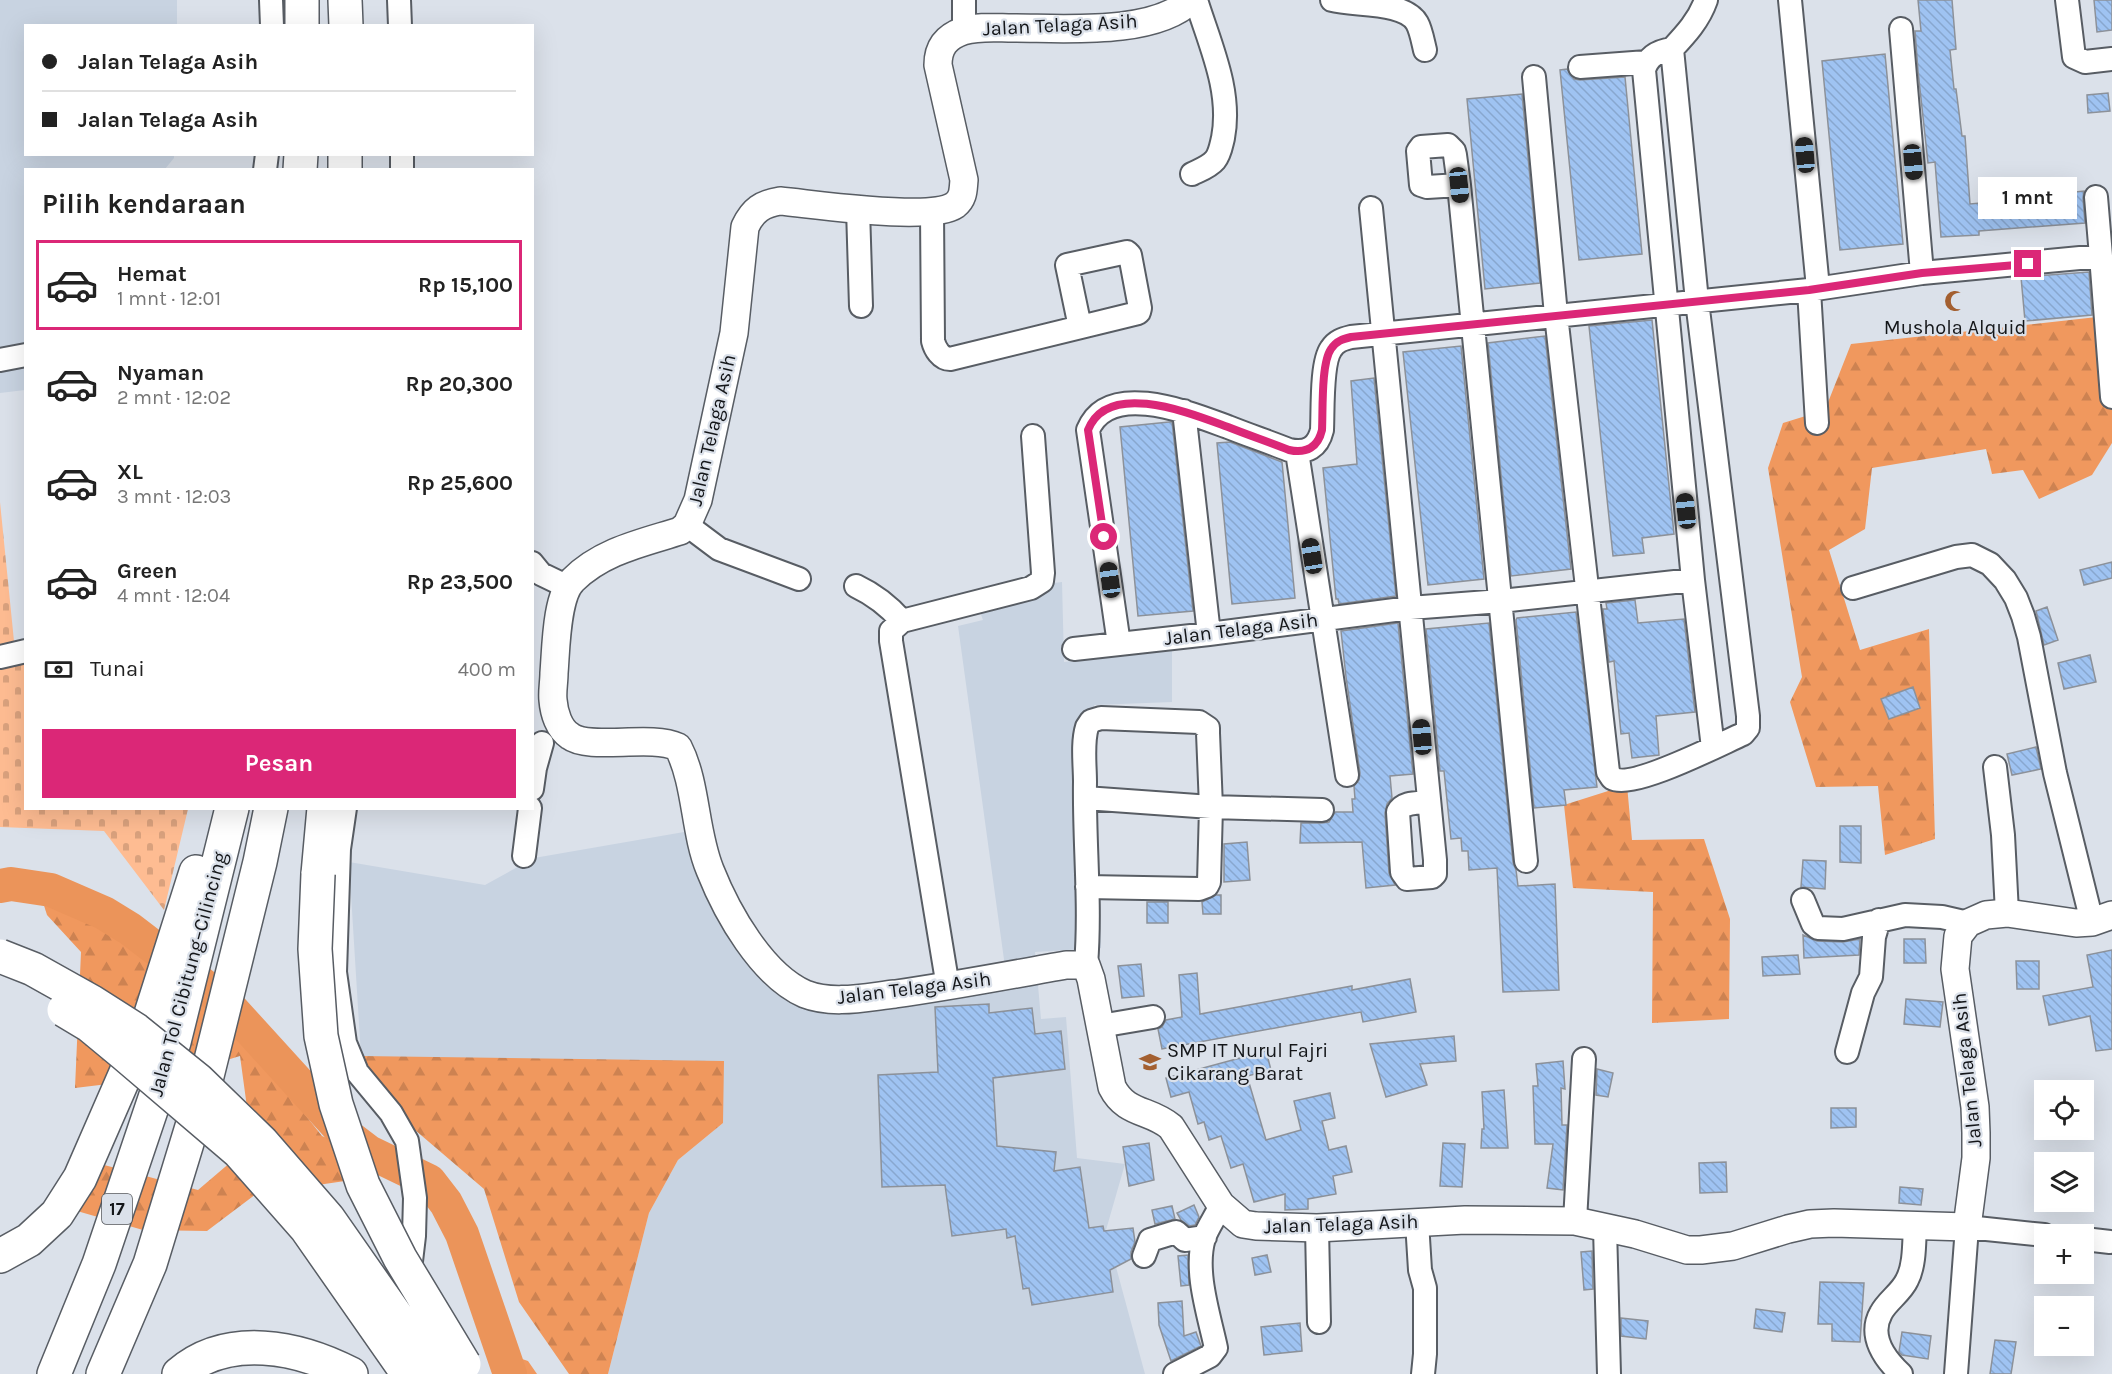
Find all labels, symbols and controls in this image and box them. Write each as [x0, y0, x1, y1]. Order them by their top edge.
street label: Jalan Telaga Asih [982, 9, 1138, 41]
text: Jalan Telaga Asih [78, 49, 258, 75]
text: Jalan Telaga Asih [78, 107, 258, 133]
car [1794, 136, 1816, 174]
car [1902, 143, 1924, 181]
car [1448, 166, 1470, 204]
callout: 1 mnt [1978, 177, 2078, 219]
text: 1 mnt [2002, 186, 2053, 209]
text: Pilih kendaraan [42, 188, 246, 220]
route end [2014, 250, 2041, 277]
icon: car [45, 258, 99, 312]
text: Hemat [117, 261, 187, 287]
text: Rp 15,100 [418, 272, 513, 298]
text: 1 mnt · 12:01 [117, 287, 221, 310]
mosque icon: Mushola Alquid [1943, 289, 1967, 313]
place label: Mushola Alquid [1884, 316, 2026, 339]
street label: Jalan Telaga Asih [683, 352, 741, 508]
icon: car [45, 357, 99, 411]
text: Nyaman [117, 360, 204, 386]
text: Rp 20,300 [406, 371, 513, 397]
text: 2 mnt · 12:02 [117, 386, 231, 409]
icon: car [45, 456, 99, 510]
text: XL [117, 459, 143, 485]
text: Rp 25,600 [407, 470, 513, 496]
text: 3 mnt · 12:03 [117, 485, 231, 508]
car [1675, 492, 1697, 530]
route start [1090, 523, 1117, 550]
car [1300, 537, 1324, 575]
icon: car [45, 555, 99, 609]
text: Green [117, 558, 178, 584]
car [1099, 561, 1121, 599]
text: Rp 23,500 [407, 569, 513, 595]
text: 4 mnt · 12:04 [117, 584, 230, 607]
street label: Jalan Telaga Asih [1163, 608, 1319, 650]
icon: cash [42, 653, 75, 686]
text: Tunai [90, 656, 145, 682]
text: 400 m [458, 658, 516, 681]
car [1411, 718, 1433, 756]
button: Pesan [42, 729, 516, 798]
street label: Jalan Tol Cibitung–Cilincing [144, 849, 232, 1099]
street label: Jalan Telaga Asih [836, 967, 992, 1009]
street label: Jalan Telaga Asih [1947, 992, 1987, 1148]
place label: SMP IT Nurul Fajri Cikarang Barat [1167, 1039, 1328, 1085]
school or university icon: SMP IT Nurul Fajri Cikarang Barat [1138, 1050, 1162, 1074]
map controls [2034, 1080, 2094, 1356]
button: locate [2034, 1080, 2094, 1140]
button: layers [2034, 1152, 2094, 1212]
road number: 17 [102, 1194, 132, 1224]
street label: Jalan Telaga Asih [1263, 1210, 1419, 1238]
button: + [2034, 1224, 2094, 1284]
button: − [2034, 1296, 2094, 1356]

